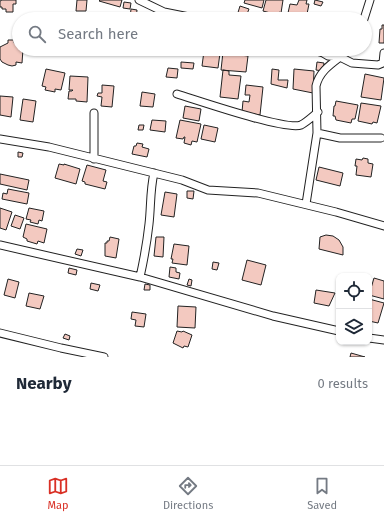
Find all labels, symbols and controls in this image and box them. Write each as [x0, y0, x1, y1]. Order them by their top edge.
search box [12, 12, 372, 56]
icon: search [26, 23, 48, 45]
text: Search here [58, 25, 138, 43]
map controls [336, 273, 372, 345]
button: locate [336, 273, 372, 309]
button: layers [336, 309, 372, 345]
text: Nearby [16, 373, 71, 394]
text: 0 results [317, 376, 368, 391]
tab: Map [47, 475, 69, 512]
tab: Directions [163, 475, 213, 512]
tab: Saved [307, 475, 337, 512]

